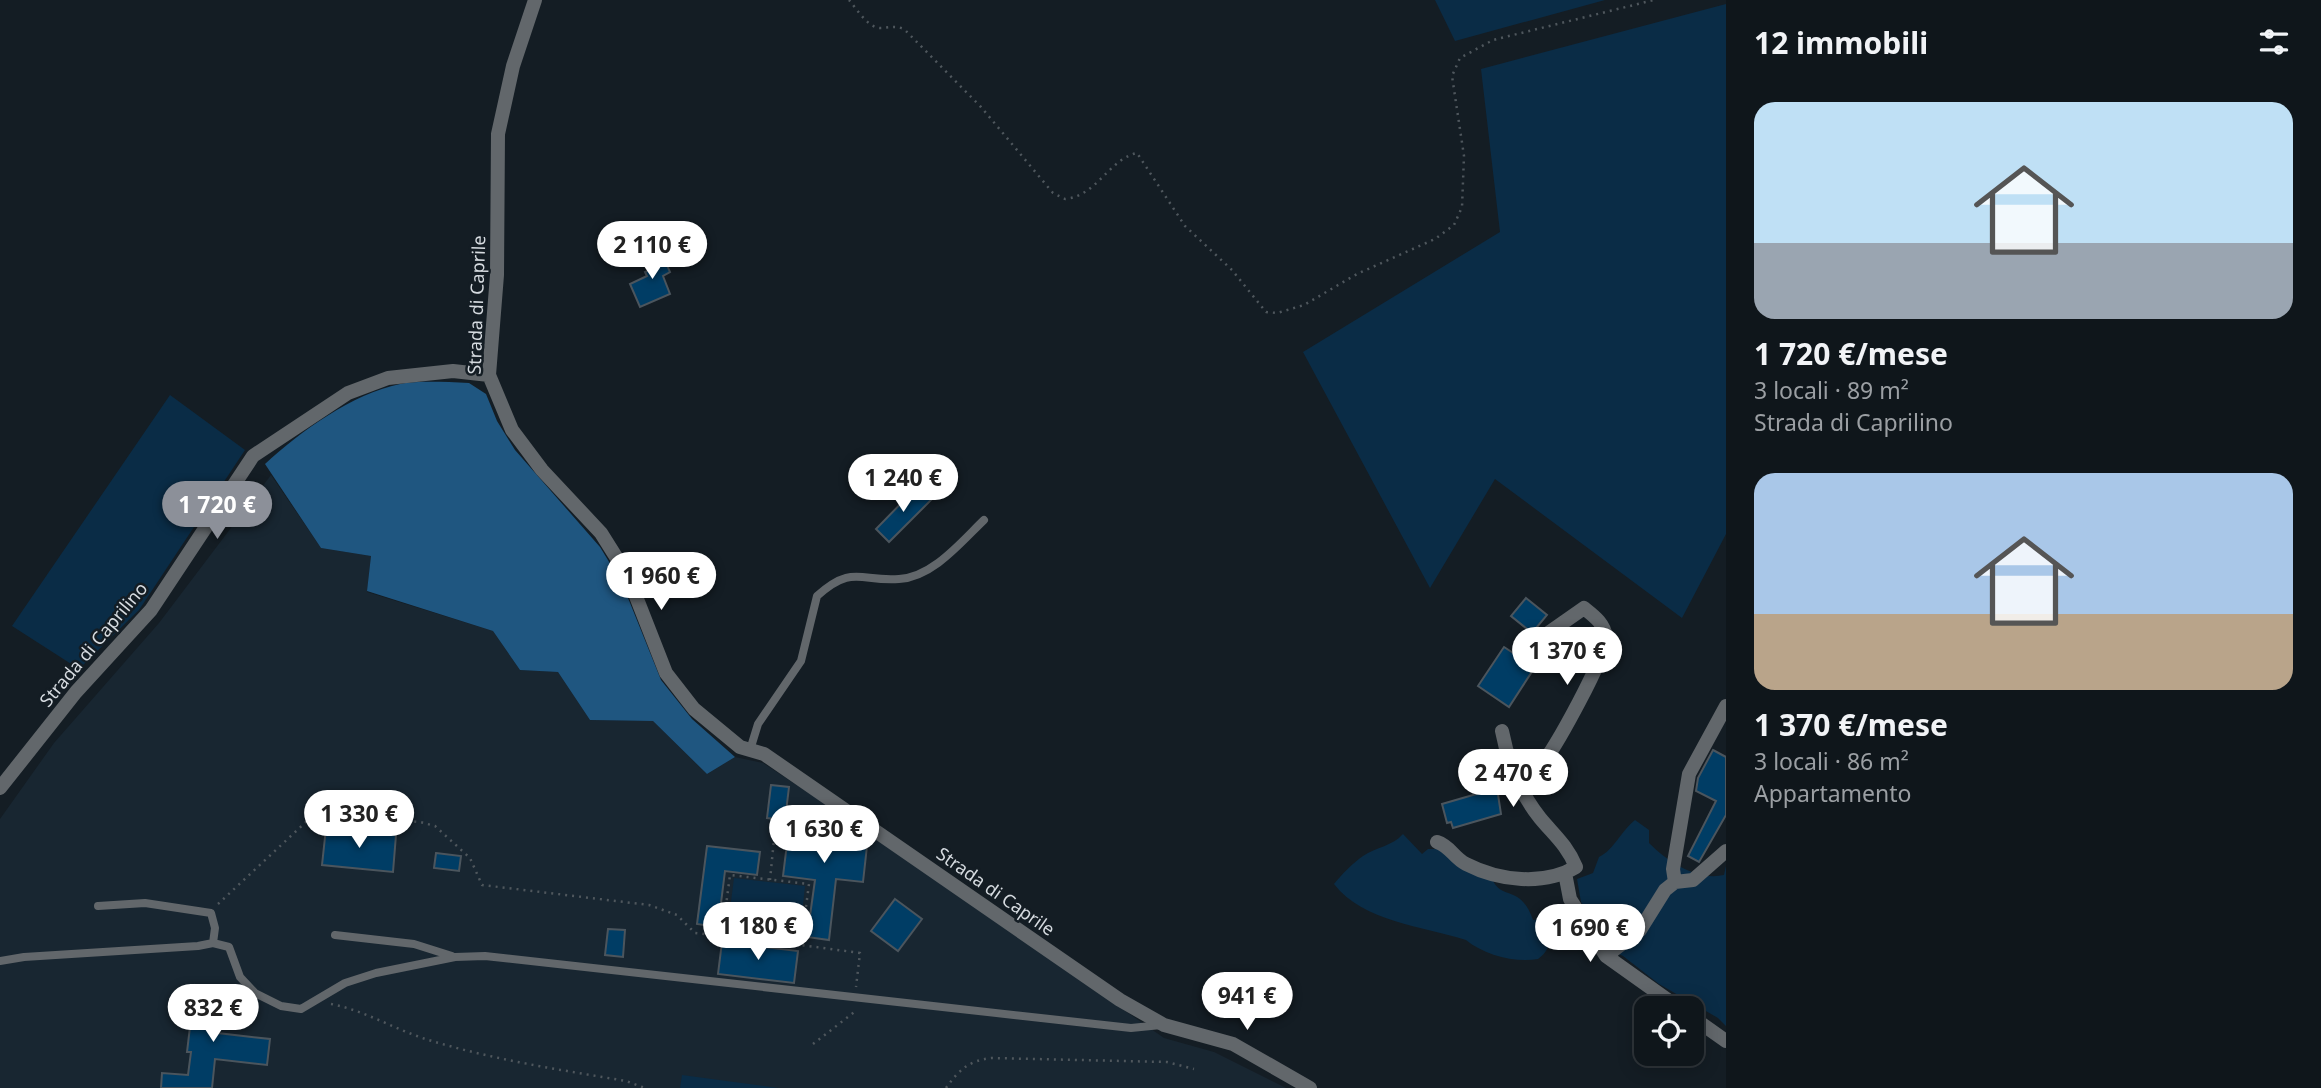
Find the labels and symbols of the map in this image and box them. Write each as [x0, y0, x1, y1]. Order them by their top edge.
pin: 2 110 € [587, 222, 717, 281]
street label: Strada di Caprile [462, 235, 490, 375]
pin: 1 240 € [838, 454, 968, 514]
pin: 1 720 € [152, 482, 282, 541]
pin: 1 960 € [596, 552, 726, 612]
street label: Strada di Caprilino [34, 577, 152, 711]
pin: 1 370 € [1502, 628, 1632, 687]
pin: 2 470 € [1448, 750, 1578, 809]
pin: 1 330 € [294, 790, 424, 850]
pin: 1 630 € [759, 806, 889, 865]
street label: Strada di Caprile [932, 841, 1060, 941]
pin: 1 180 € [693, 902, 823, 962]
pin: 1 690 € [1525, 904, 1655, 964]
pin: 941 € [1198, 972, 1296, 1032]
pin: 832 € [164, 984, 262, 1044]

